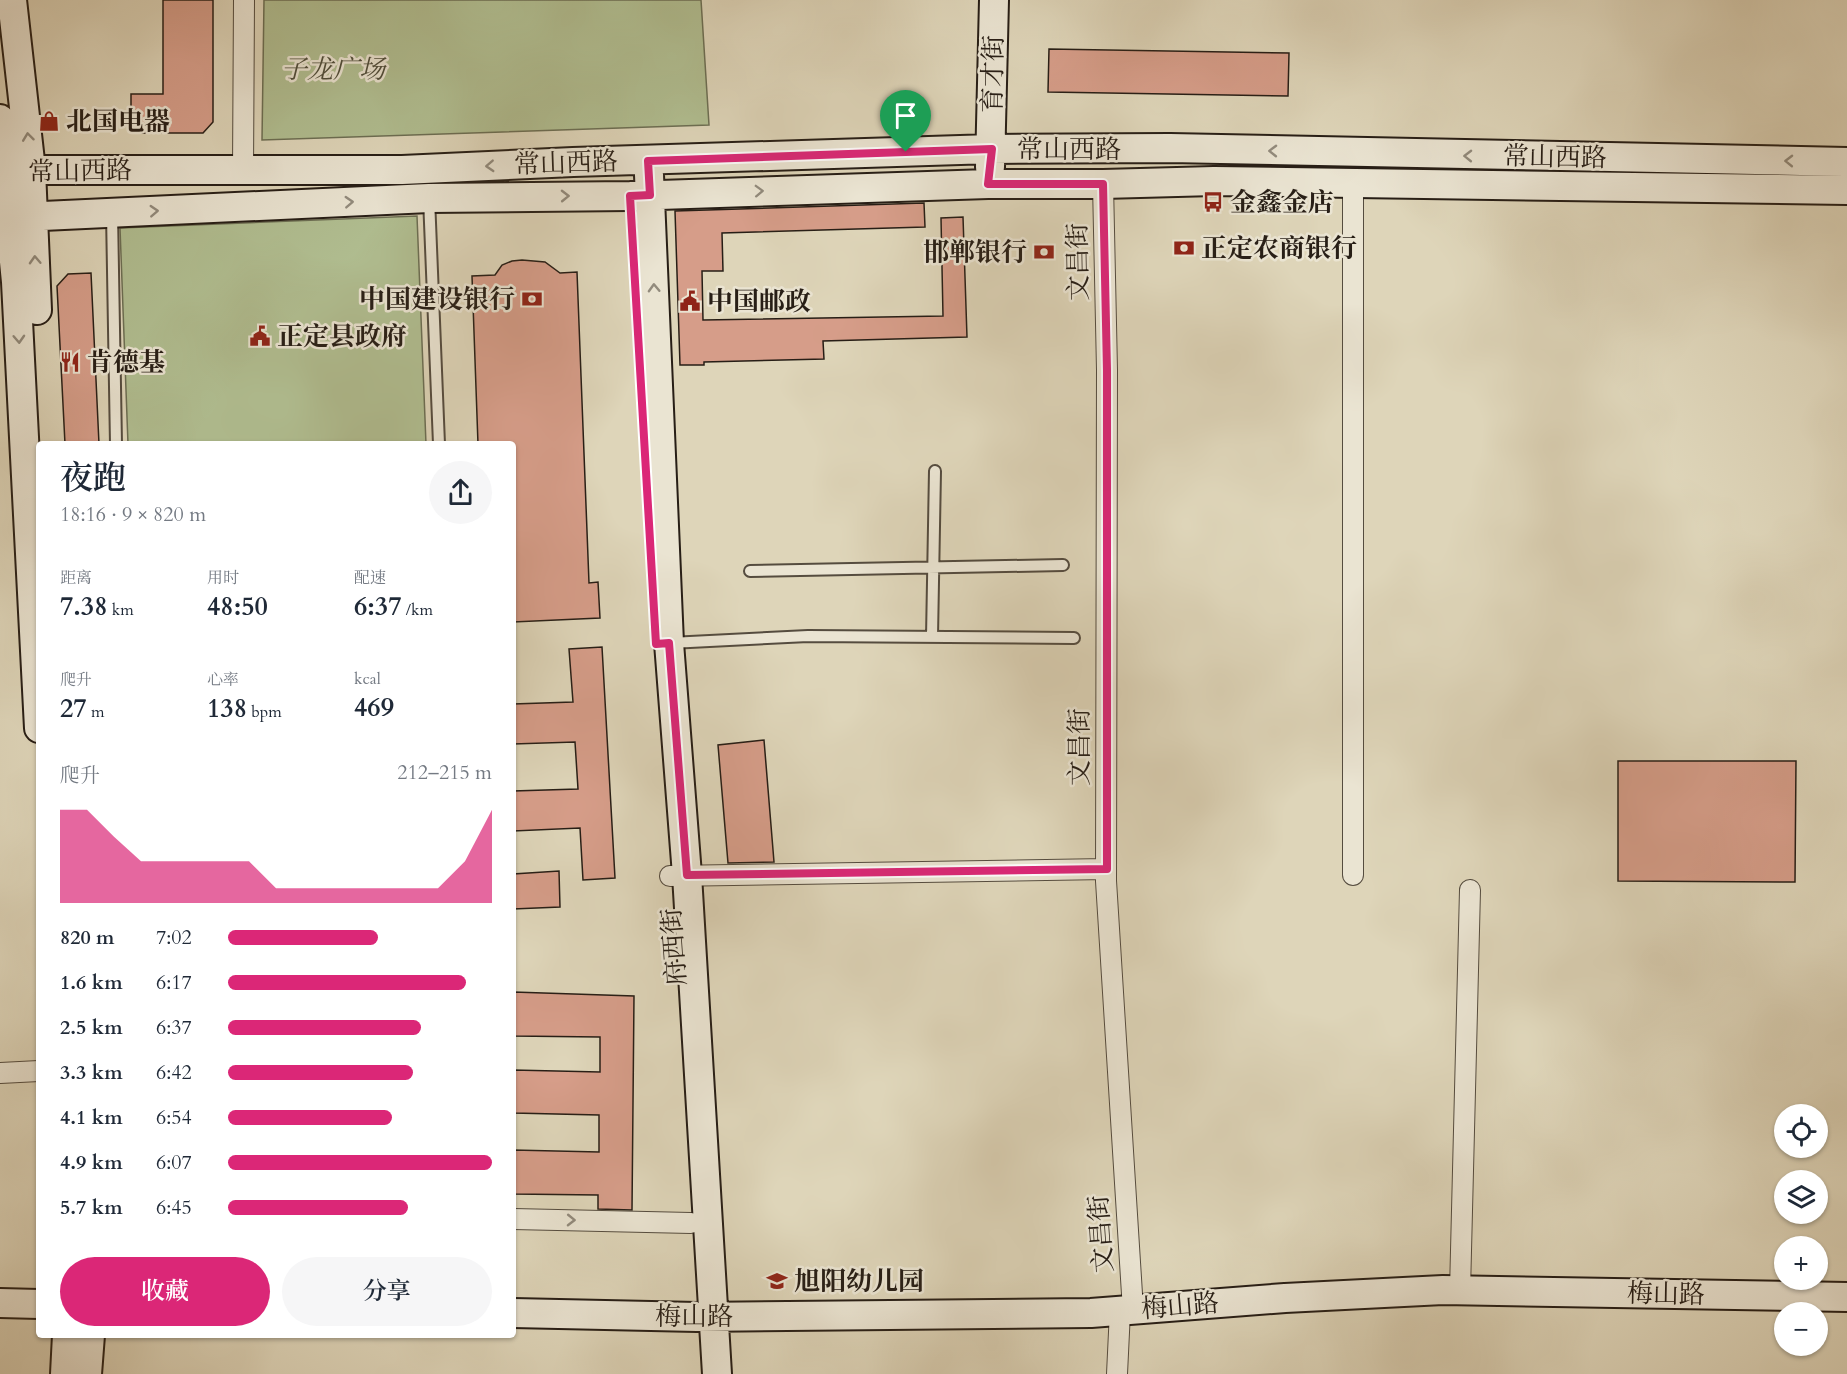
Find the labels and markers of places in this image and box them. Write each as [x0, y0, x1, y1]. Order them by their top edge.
pin [880, 90, 931, 152]
place label: 北国电器 [66, 104, 170, 139]
shop icon: 北国电器 [37, 109, 61, 133]
place label: 金鑫金店 [1230, 185, 1334, 220]
bus stop icon: 金鑫金店 [1201, 190, 1225, 214]
place label: 正定农商银行 [1201, 231, 1357, 266]
place label: 邯郸银行 [923, 235, 1027, 270]
bank icon: 正定农商银行 [1172, 236, 1196, 260]
bank icon: 邯郸银行 [1032, 240, 1056, 264]
place label: 中国建设银行 [359, 282, 515, 317]
place label: 中国邮政 [707, 284, 811, 319]
bank icon: 中国建设银行 [520, 287, 544, 311]
public building icon: 中国邮政 [678, 289, 702, 313]
place label: 正定县政府 [277, 319, 407, 354]
public building icon: 正定县政府 [248, 324, 272, 348]
place label: 肯德基 [87, 345, 165, 380]
restaurant icon: 肯德基 [58, 350, 82, 374]
place label: 旭阳幼儿园 [794, 1264, 924, 1299]
school or university icon: 旭阳幼儿园 [765, 1269, 789, 1293]

